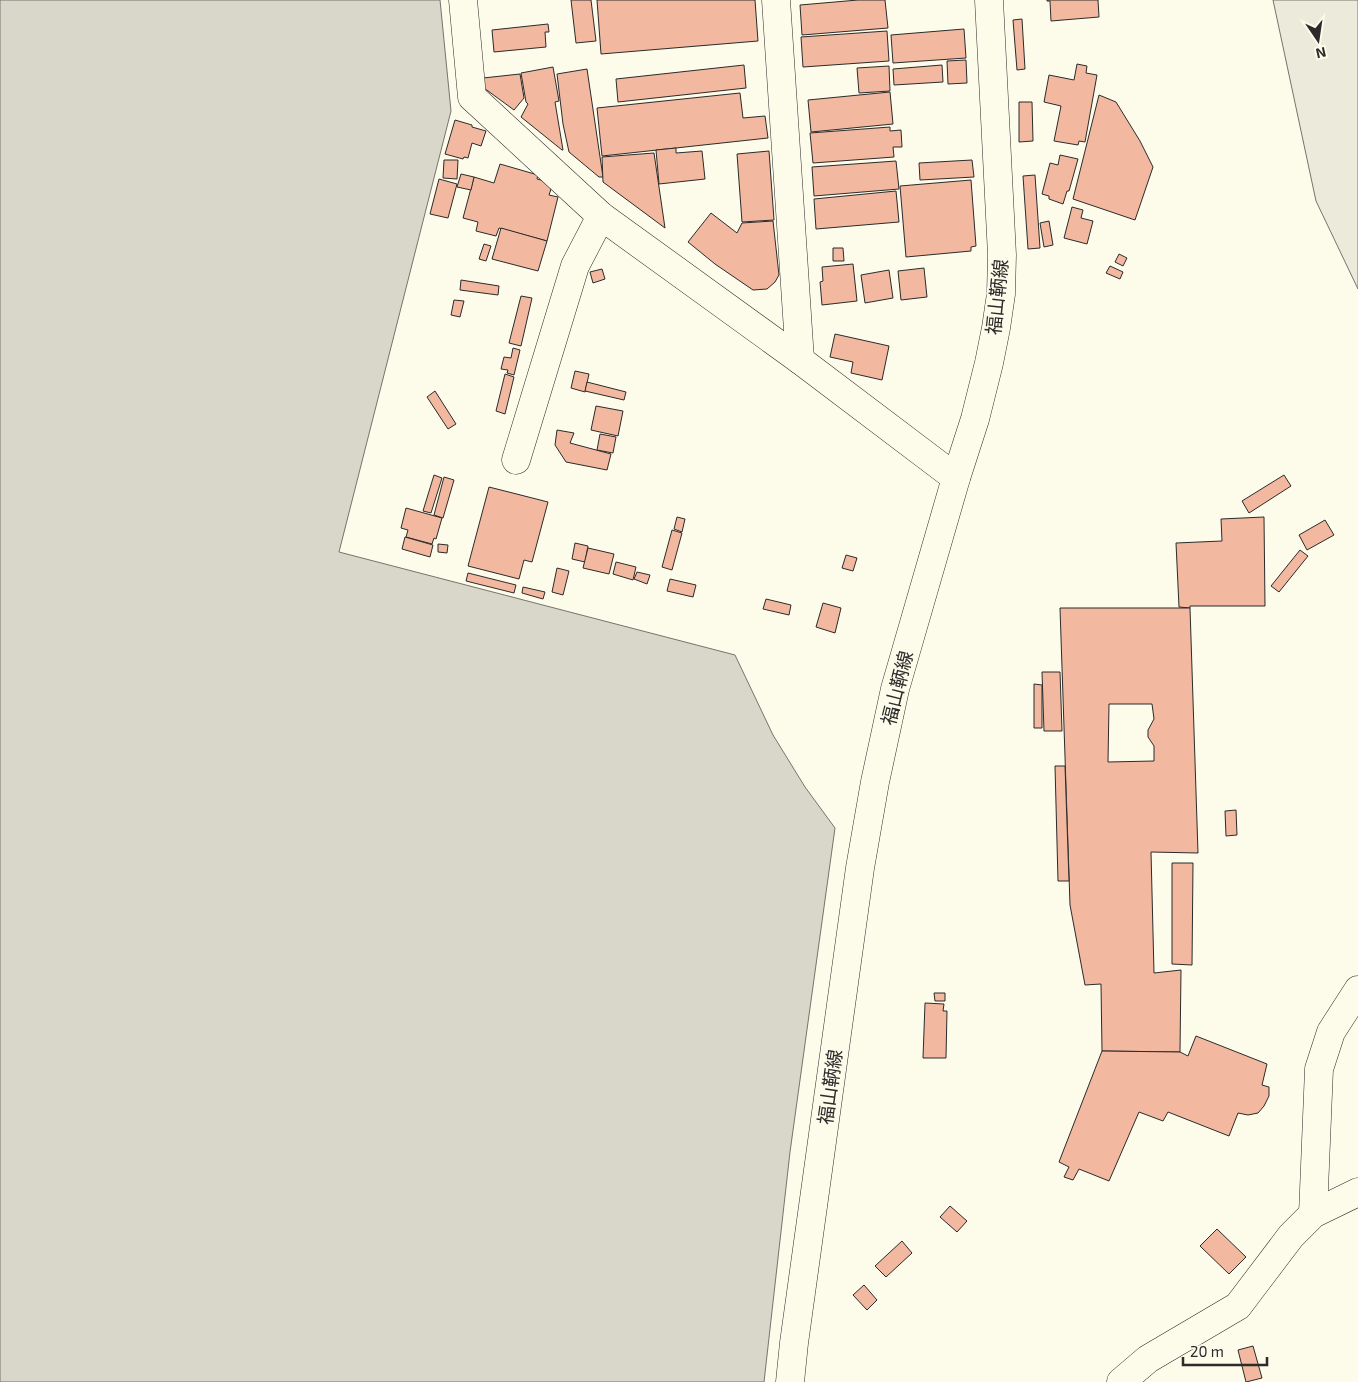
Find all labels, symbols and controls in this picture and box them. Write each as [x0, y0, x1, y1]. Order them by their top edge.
north arrow [1293, 15, 1343, 65]
text: N [1314, 44, 1328, 63]
street label: 福山鞆線 [981, 258, 1012, 336]
street label: 福山鞆線 [876, 648, 917, 728]
street label: 福山鞆線 [813, 1048, 846, 1126]
scale bar [1183, 1334, 1267, 1366]
text: 20 m [1190, 1342, 1224, 1360]

